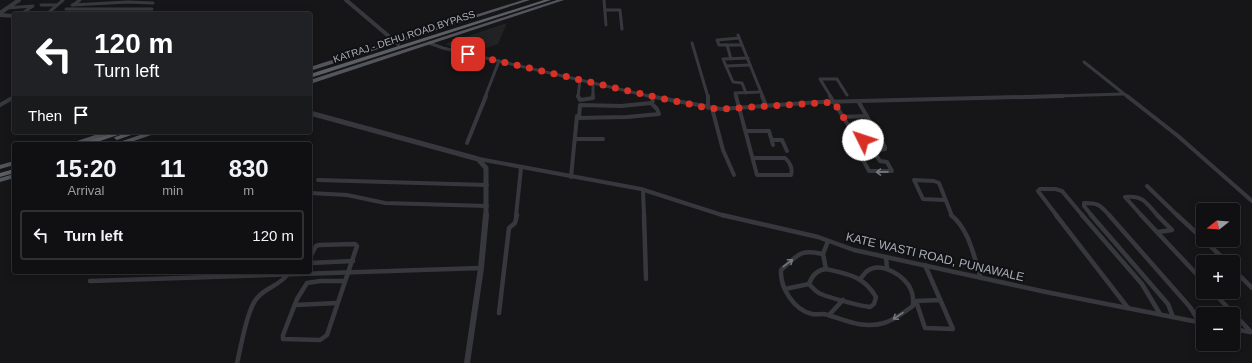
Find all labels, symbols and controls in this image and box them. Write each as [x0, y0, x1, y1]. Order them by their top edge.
street label: KATRAJ - DEHU ROAD BYPASS [332, 8, 477, 65]
icon: left [28, 28, 80, 80]
text: 120 m [94, 28, 173, 59]
pin [451, 37, 485, 71]
icon: arrive [457, 43, 479, 65]
text: Turn left [94, 61, 159, 81]
icon: arrive [70, 104, 92, 126]
text: Then [28, 107, 62, 124]
position arrow [842, 119, 884, 161]
text: 15:20 [55, 155, 117, 182]
text: 11 [160, 155, 185, 182]
text: 830 [229, 155, 269, 182]
one-way arrow [876, 168, 889, 176]
text: Arrival [68, 183, 104, 198]
text: min [162, 183, 183, 198]
text: m [243, 183, 254, 198]
north arrow [1196, 203, 1240, 247]
map controls [1196, 203, 1240, 351]
icon: left [30, 224, 52, 246]
text: Turn left [64, 227, 123, 244]
text: 120 m [252, 227, 294, 244]
street label: KATE WASTI ROAD, PUNAWALE [845, 230, 1025, 284]
button: + [1196, 255, 1240, 299]
one-way arrow [782, 259, 793, 267]
button: − [1196, 307, 1240, 351]
one-way arrow [893, 312, 904, 320]

